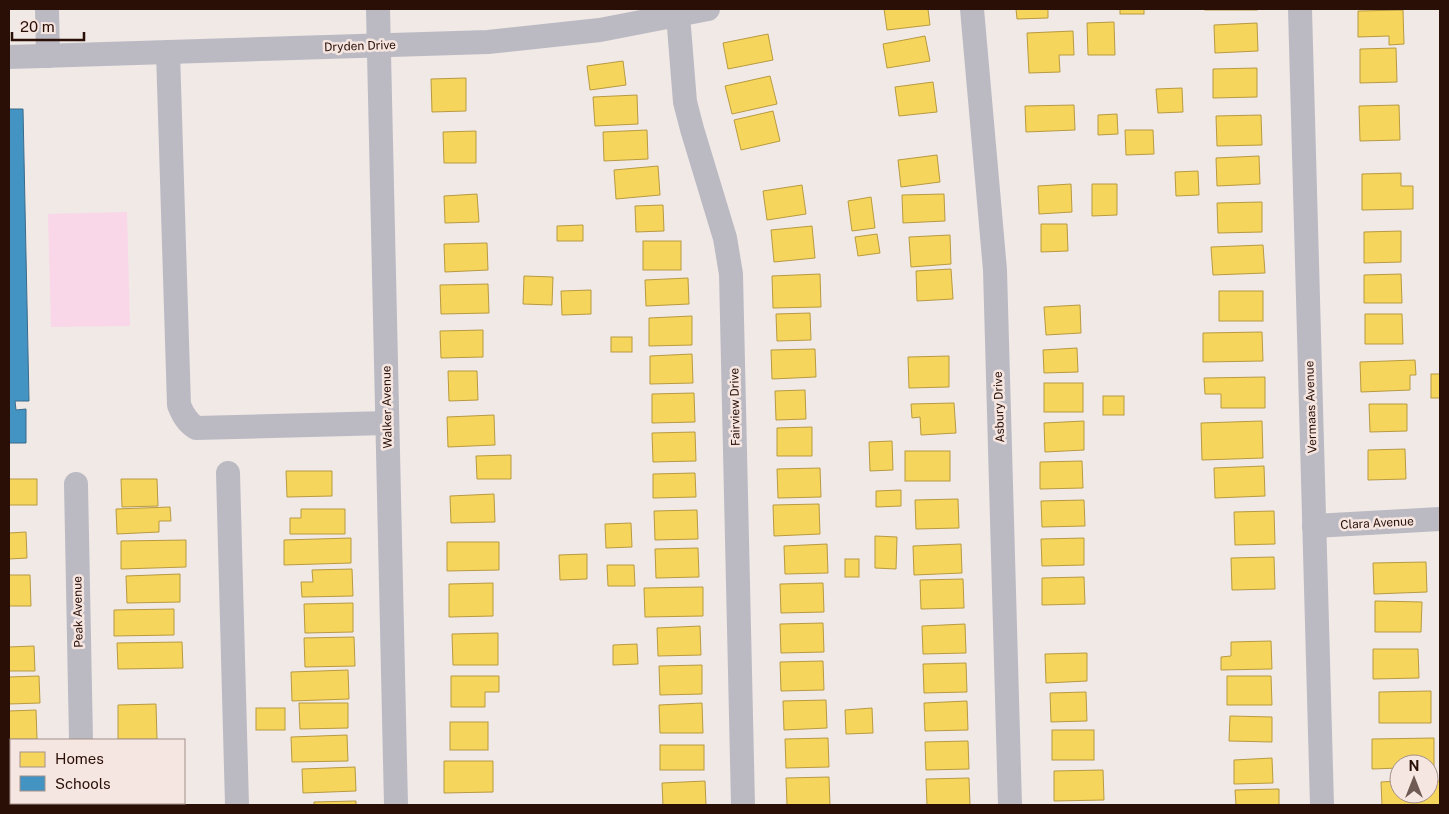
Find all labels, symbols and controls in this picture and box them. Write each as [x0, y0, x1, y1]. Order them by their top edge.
scale bar [12, 10, 85, 42]
text: 20 m [20, 18, 55, 35]
street label: Dryden Drive [324, 38, 396, 54]
street label: Vermaas Avenue [1302, 360, 1320, 454]
street label: Walker Avenue [379, 365, 395, 449]
street label: Fairview Drive [727, 368, 743, 446]
street label: Asbury Drive [991, 371, 1007, 443]
street label: Clara Avenue [1340, 514, 1414, 532]
street label: Peak Avenue [70, 576, 86, 648]
legend [10, 739, 185, 804]
text: Homes [55, 750, 104, 767]
north arrow [1389, 754, 1439, 804]
text: N [1409, 758, 1419, 774]
text: Schools [55, 775, 111, 792]

